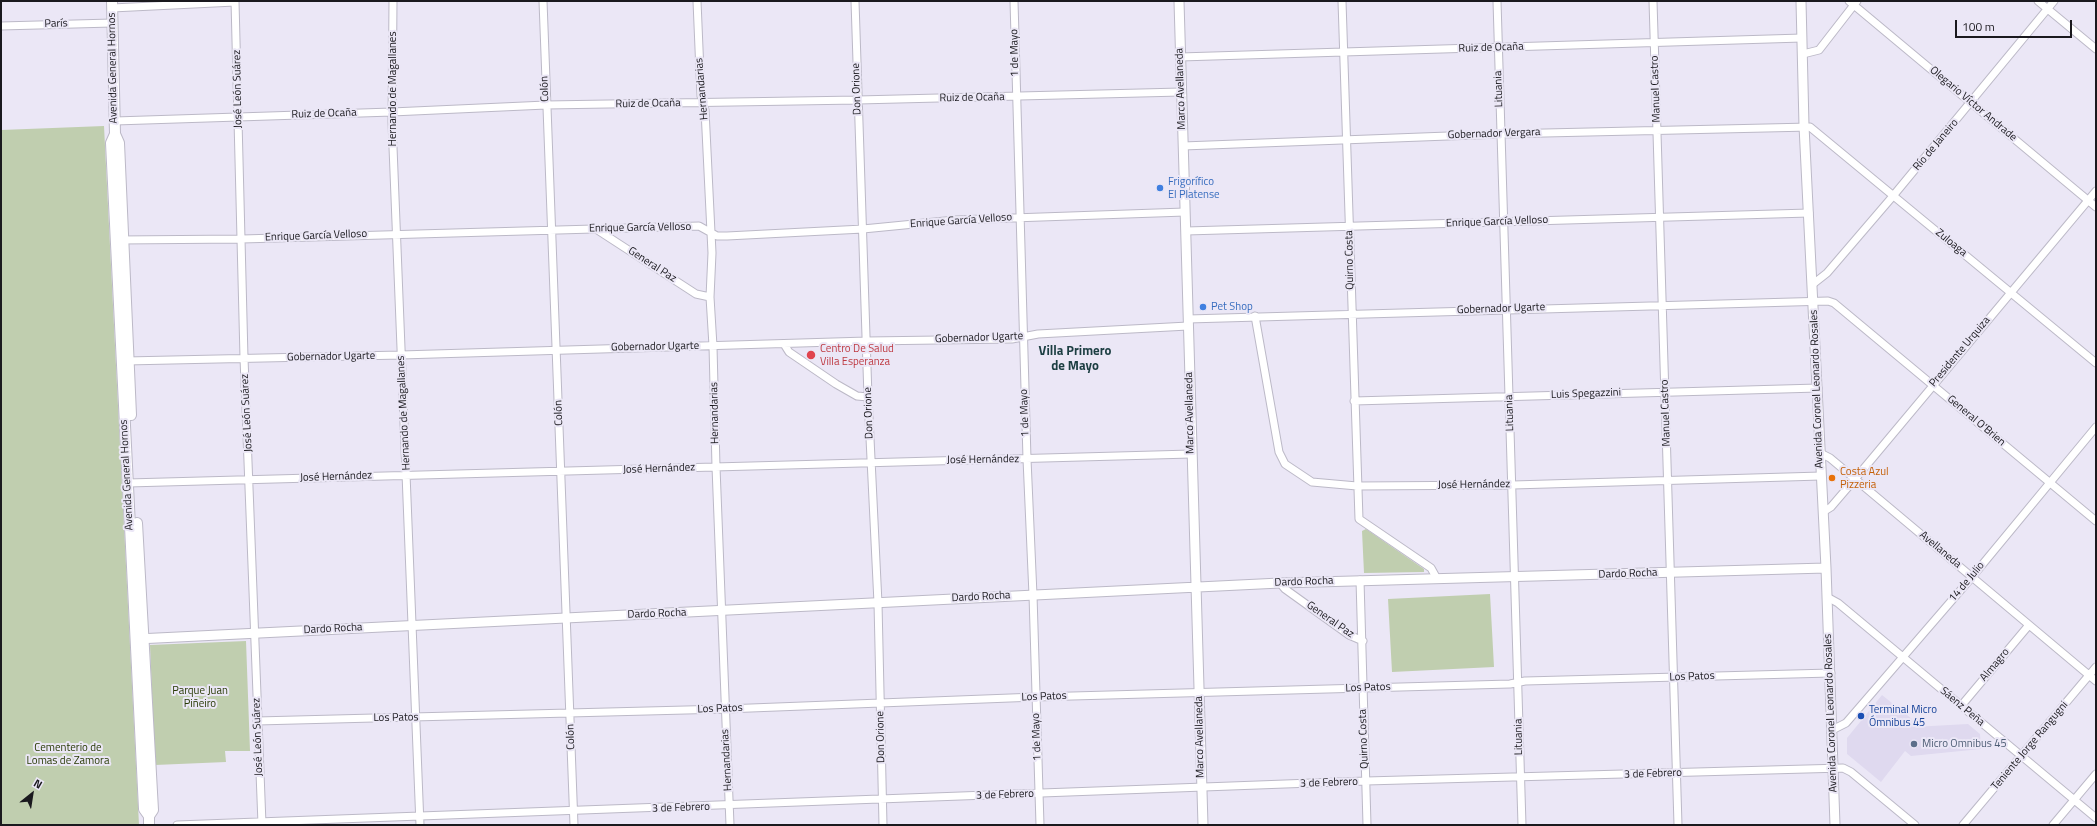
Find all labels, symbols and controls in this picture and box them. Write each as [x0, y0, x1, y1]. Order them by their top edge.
street label: Avenida General Hornos [105, 12, 121, 124]
scale bar [1957, 12, 2074, 38]
street label: París [44, 17, 68, 31]
text: 100 m [1962, 17, 1995, 36]
street label: 1 de Mayo [1008, 29, 1022, 77]
street label: Hernando de Magallanes [386, 32, 400, 146]
street label: Ruiz de Ocaña [1458, 40, 1524, 56]
street label: Marco Avellaneda [1173, 48, 1189, 130]
street label: José León Suárez [231, 50, 245, 128]
street label: Manuel Castro [1648, 55, 1664, 123]
street label: Hernandarias [693, 57, 711, 121]
street label: Don Orione [849, 63, 865, 115]
street label: Olegario Víctor Andrade [1927, 64, 2019, 144]
street label: Lituania [1492, 70, 1506, 108]
street label: Colón [538, 76, 552, 102]
street label: Ruiz de Ocaña [939, 91, 1005, 105]
street label: Ruiz de Ocaña [615, 97, 681, 111]
street label: Ruiz de Ocaña [291, 106, 357, 122]
street label: Río de Janeiro [1911, 117, 1961, 173]
street label: Gobernador Vergara [1447, 126, 1541, 142]
place label: Frigorífico El Platense [1168, 175, 1220, 201]
marker: Frigorífico El Platense [1155, 183, 1165, 193]
street label: Enrique García Velloso [909, 211, 1013, 231]
street label: Enrique García Velloso [1446, 214, 1548, 230]
street label: Enrique García Velloso [589, 221, 691, 235]
street label: Zuloaga [1933, 226, 1969, 260]
street label: Enrique García Velloso [265, 228, 367, 244]
street label: Quirno Costa [1343, 230, 1357, 290]
street label: General Paz [625, 244, 679, 286]
place label: Pet Shop [1211, 300, 1253, 314]
street label: Gobernador Ugarte [1457, 301, 1545, 317]
marker: Pet Shop [1198, 302, 1208, 312]
street label: Avenida Coronel Leonardo Rosales [1808, 309, 1826, 469]
street label: Presidente Urquiza [1927, 314, 1993, 390]
street label: Gobernador Ugarte [935, 330, 1023, 346]
street label: Gobernador Ugarte [611, 340, 699, 354]
place label: Centro De Salud Villa Esperanza [820, 342, 894, 368]
district label: Villa Primero de Mayo [1039, 344, 1111, 375]
marker: Centro De Salud Villa Esperanza [805, 349, 817, 361]
street label: Gobernador Ugarte [287, 350, 375, 364]
street label: Hernando de Magallanes [394, 355, 414, 471]
street label: Marco Avellaneda [1183, 372, 1197, 454]
street label: José León Suárez [238, 373, 256, 453]
street label: Manuel Castro [1658, 379, 1674, 447]
street label: Hernandarias [708, 382, 722, 444]
street label: Luis Spegazzini [1551, 386, 1621, 402]
street label: Don Orione [861, 387, 877, 439]
street label: 1 de Mayo [1018, 389, 1032, 437]
street label: General O'Brien [1944, 393, 2008, 449]
street label: Lituania [1503, 394, 1517, 432]
street label: Colón [552, 400, 566, 426]
street label: Avenida General Hornos [118, 419, 136, 531]
street label: José Hernández [947, 453, 1019, 467]
street label: José Hernández [623, 461, 695, 477]
place label: Costa Azul Pizzeria [1840, 465, 1889, 491]
street label: José Hernández [300, 469, 372, 485]
marker: Costa Azul Pizzeria [1827, 473, 1837, 483]
street label: José Hernández [1438, 478, 1510, 492]
street label: Avellaneda [1916, 529, 1964, 571]
street label: 14 de Julio [1946, 559, 1988, 605]
street label: Dardo Rocha [1598, 566, 1658, 582]
street label: Dardo Rocha [1274, 574, 1334, 590]
street label: Dardo Rocha [951, 589, 1011, 605]
street label: General Paz [1304, 599, 1356, 641]
street label: Dardo Rocha [627, 606, 687, 622]
street label: Dardo Rocha [303, 621, 363, 637]
street label: Avenida Coronel Leonardo Rosales [1822, 633, 1840, 793]
street label: Almagro [1977, 646, 2013, 684]
street label: Los Patos [1669, 670, 1715, 684]
street label: Los Patos [1345, 681, 1391, 695]
park label: Parque Juan Piñeiro [172, 684, 228, 710]
street label: Sáenz Peña [1937, 685, 1987, 729]
street label: Los Patos [1021, 690, 1067, 704]
street label: Marco Avellaneda [1193, 696, 1207, 778]
street label: José León Suárez [250, 698, 266, 776]
street label: Teniente Jorge Rangugni [1989, 699, 2071, 793]
street label: Los Patos [697, 702, 743, 716]
place label: Terminal Micro Ómnibus 45 [1869, 703, 1937, 729]
street label: Quirno Costa [1356, 709, 1372, 769]
street label: Los Patos [373, 711, 419, 725]
street label: Don Orione [874, 711, 888, 763]
marker: Terminal Micro Ómnibus 45 [1856, 711, 1866, 721]
street label: 1 de Mayo [1030, 713, 1044, 761]
street label: Lituania [1512, 719, 1526, 755]
street label: Colón [564, 724, 578, 750]
street label: Hernandarias [719, 729, 735, 791]
place label: Micro Omnibus 45 [1922, 737, 2007, 751]
marker: Micro Omnibus 45 [1909, 739, 1919, 749]
park label: Cementerio de Lomas de Zamora [27, 741, 109, 767]
street label: 3 de Febrero [1624, 766, 1682, 782]
north arrow [12, 774, 52, 814]
text: N [31, 775, 45, 792]
street label: 3 de Febrero [1300, 775, 1358, 791]
street label: 3 de Febrero [976, 787, 1034, 803]
street label: 3 de Febrero [652, 800, 710, 816]

